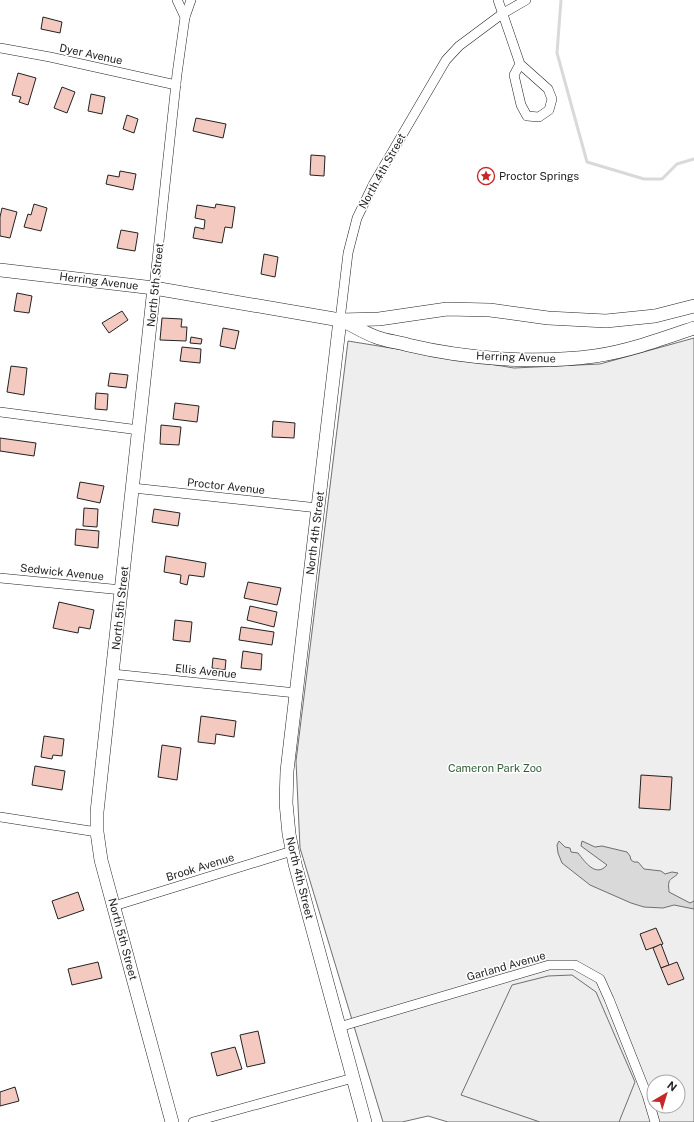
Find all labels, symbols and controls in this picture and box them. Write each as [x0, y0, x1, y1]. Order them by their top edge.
street label: Dyer Avenue [58, 41, 124, 67]
street label: North 4th Street [356, 131, 408, 211]
place icon: Proctor Springs [476, 166, 496, 186]
place label: Proctor Springs [499, 170, 579, 182]
street label: North 5th Street [145, 242, 165, 328]
street label: Herring Avenue [59, 270, 139, 292]
street label: Herring Avenue [476, 350, 556, 364]
street label: Proctor Avenue [186, 476, 266, 496]
street label: North 4th Street [304, 490, 326, 576]
street label: Sedwick Avenue [20, 562, 104, 582]
street label: North 5th Street [110, 565, 130, 651]
street label: Ellis Avenue [175, 662, 237, 680]
park label: Cameron Park Zoo [448, 762, 542, 774]
street label: North 4th Street [284, 836, 316, 920]
street label: Brook Avenue [164, 851, 236, 883]
street label: North 5th Street [106, 897, 140, 981]
street label: Garland Avenue [465, 949, 547, 983]
north arrow [646, 1074, 686, 1114]
text: N [665, 1079, 679, 1093]

